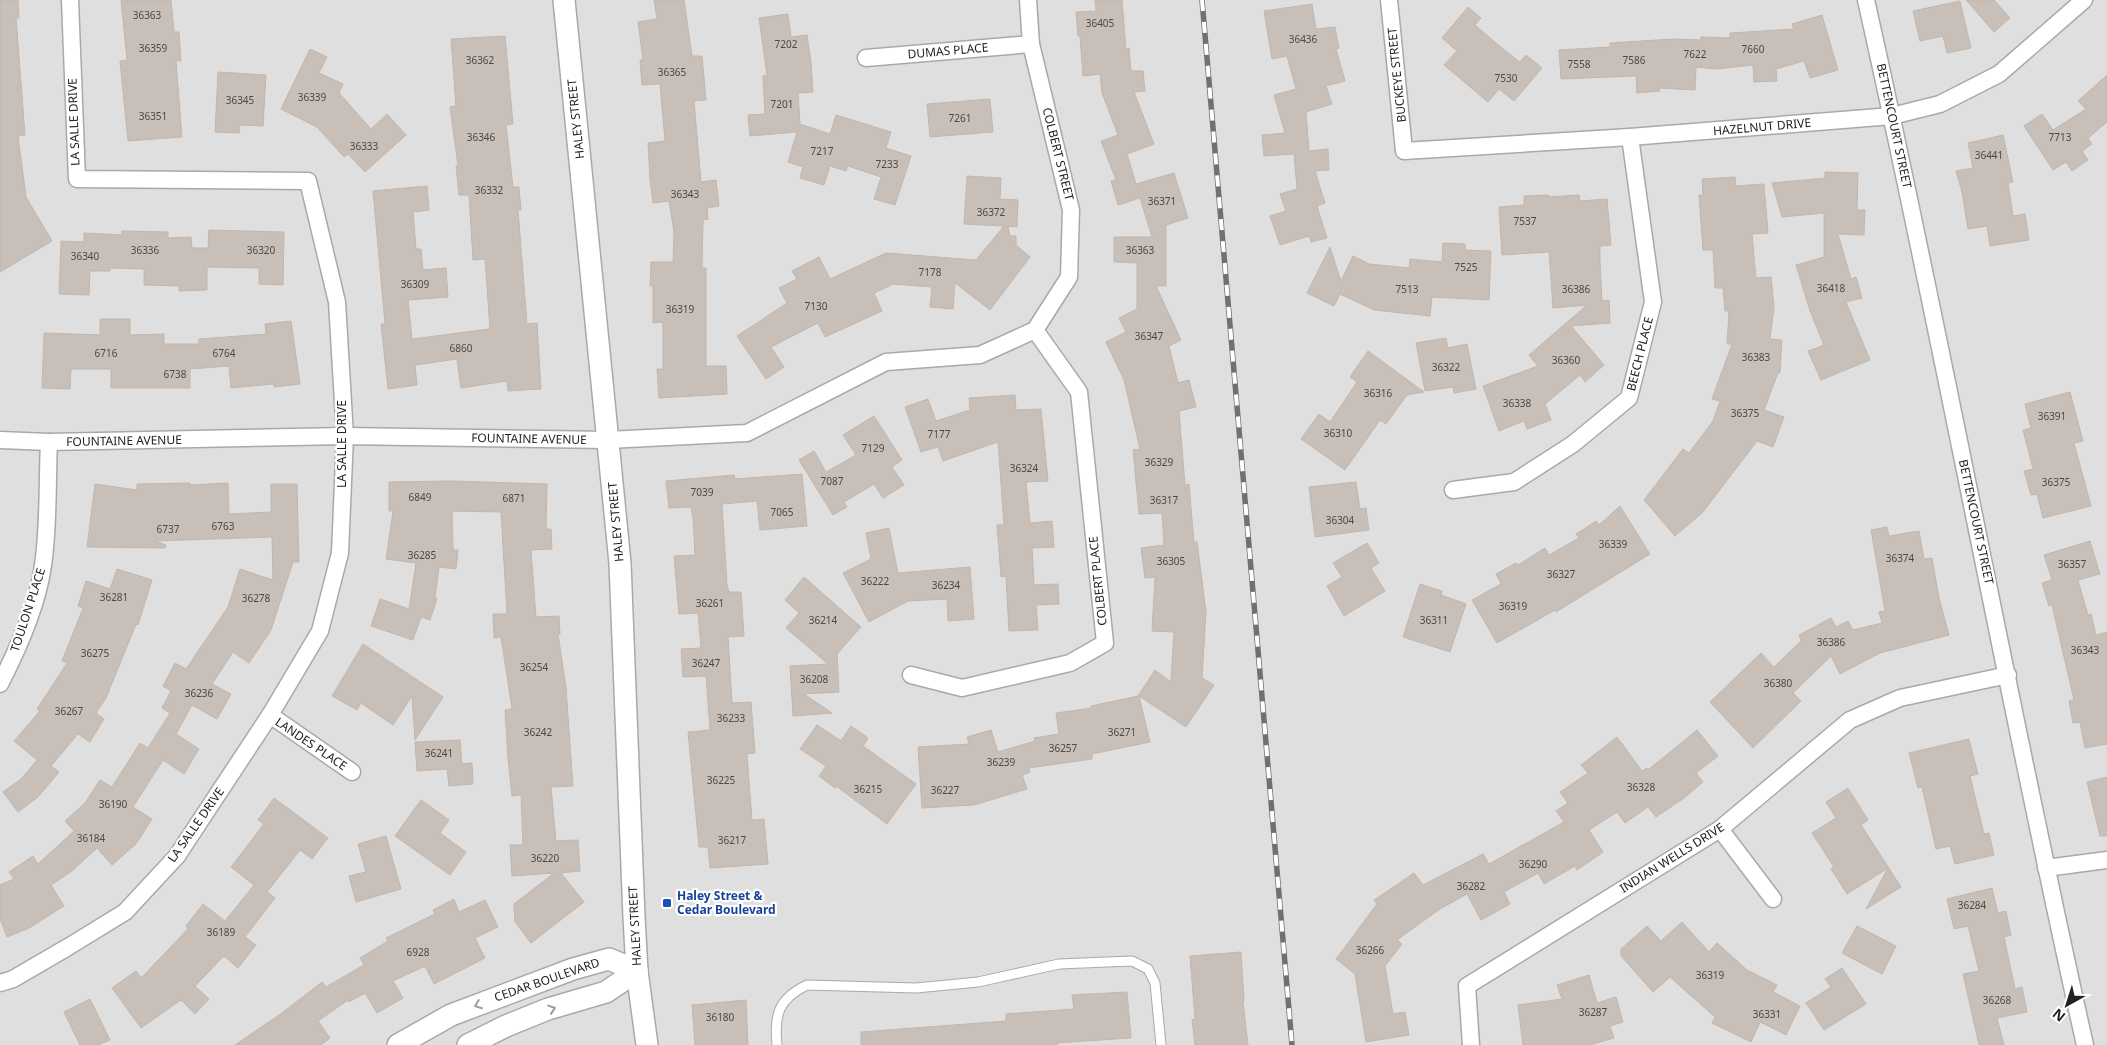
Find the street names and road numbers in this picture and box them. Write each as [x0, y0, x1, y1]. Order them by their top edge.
street label: BUCKEYE STREET [1383, 26, 1410, 123]
street label: DUMAS PLACE [907, 39, 989, 63]
street label: BETTENCOURT STREET [1873, 62, 1916, 190]
street label: LA SALLE DRIVE [63, 78, 84, 166]
street label: HALEY STREET [563, 78, 588, 160]
street label: COLBERT STREET [1039, 105, 1078, 203]
street label: HAZELNUT DRIVE [1712, 114, 1812, 139]
street label: BEECH PLACE [1622, 315, 1657, 393]
street label: LA SALLE DRIVE [333, 400, 350, 488]
street label: FOUNTAINE AVENUE [471, 429, 587, 448]
street label: FOUNTAINE AVENUE [66, 431, 182, 450]
street label: BETTENCOURT STREET [1955, 458, 1998, 586]
street label: HALEY STREET [604, 481, 627, 563]
street label: COLBERT PLACE [1084, 535, 1111, 627]
street label: TOULON PLACE [6, 566, 49, 654]
street label: LANDES PLACE [272, 713, 351, 774]
street label: LA SALLE DRIVE [163, 784, 228, 866]
street label: INDIAN WELLS DRIVE [1616, 819, 1727, 897]
street label: HALEY STREET [624, 885, 645, 967]
street label: CEDAR BOULEVARD [492, 953, 602, 1006]

